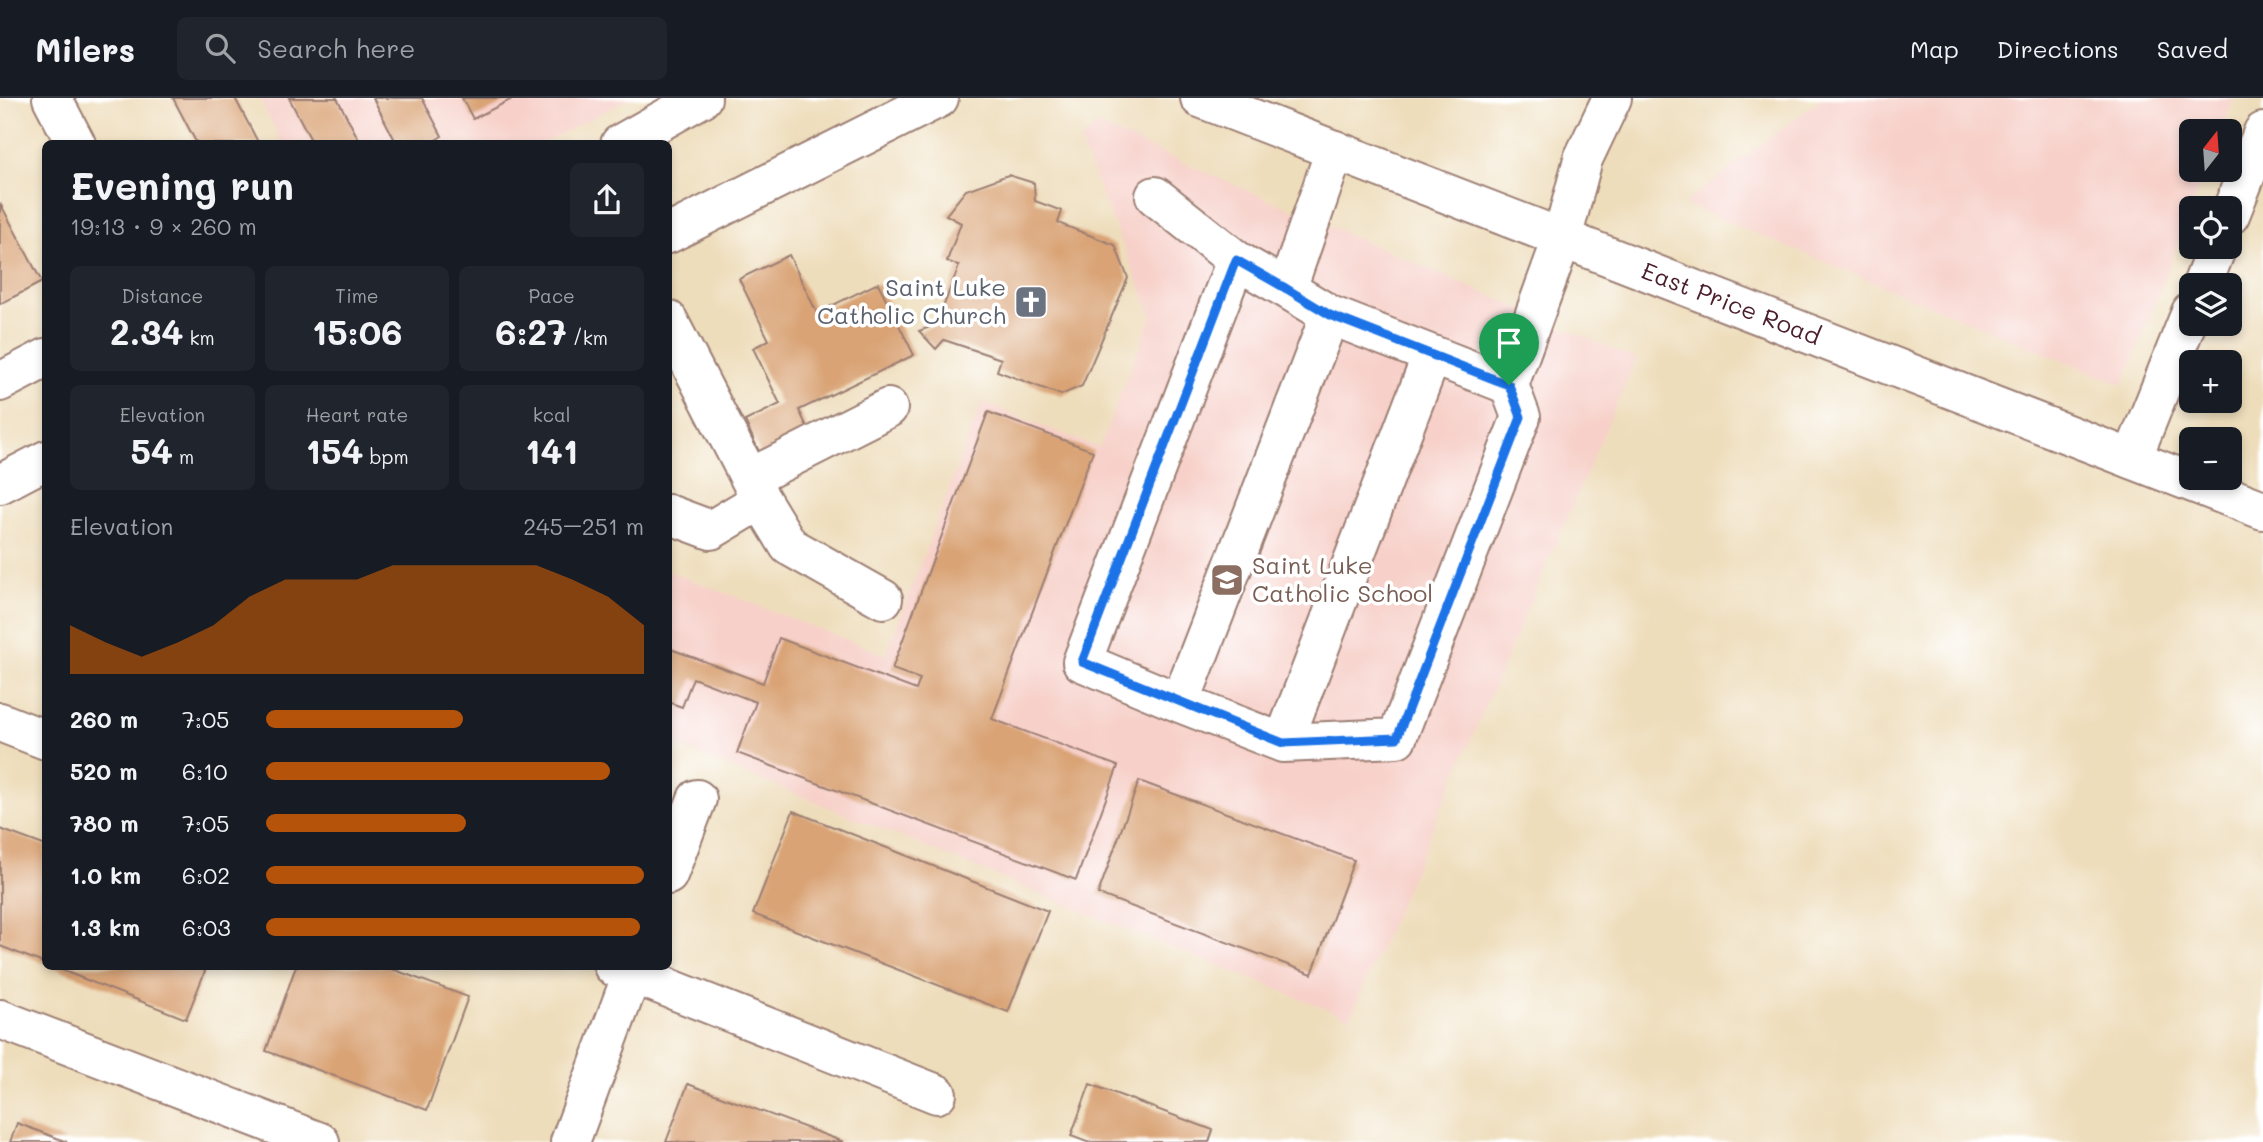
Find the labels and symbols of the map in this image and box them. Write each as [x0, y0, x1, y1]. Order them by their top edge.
north arrow [2179, 119, 2242, 182]
street label: East Price Road [1638, 254, 1825, 351]
place label: Saint Luke Catholic Church [817, 271, 1006, 330]
church icon: Saint Luke Catholic Church [1012, 283, 1050, 321]
pin [1479, 313, 1539, 385]
place label: Saint Luke Catholic School [1252, 549, 1433, 608]
school or university icon: Saint Luke Catholic School [1208, 561, 1246, 599]

